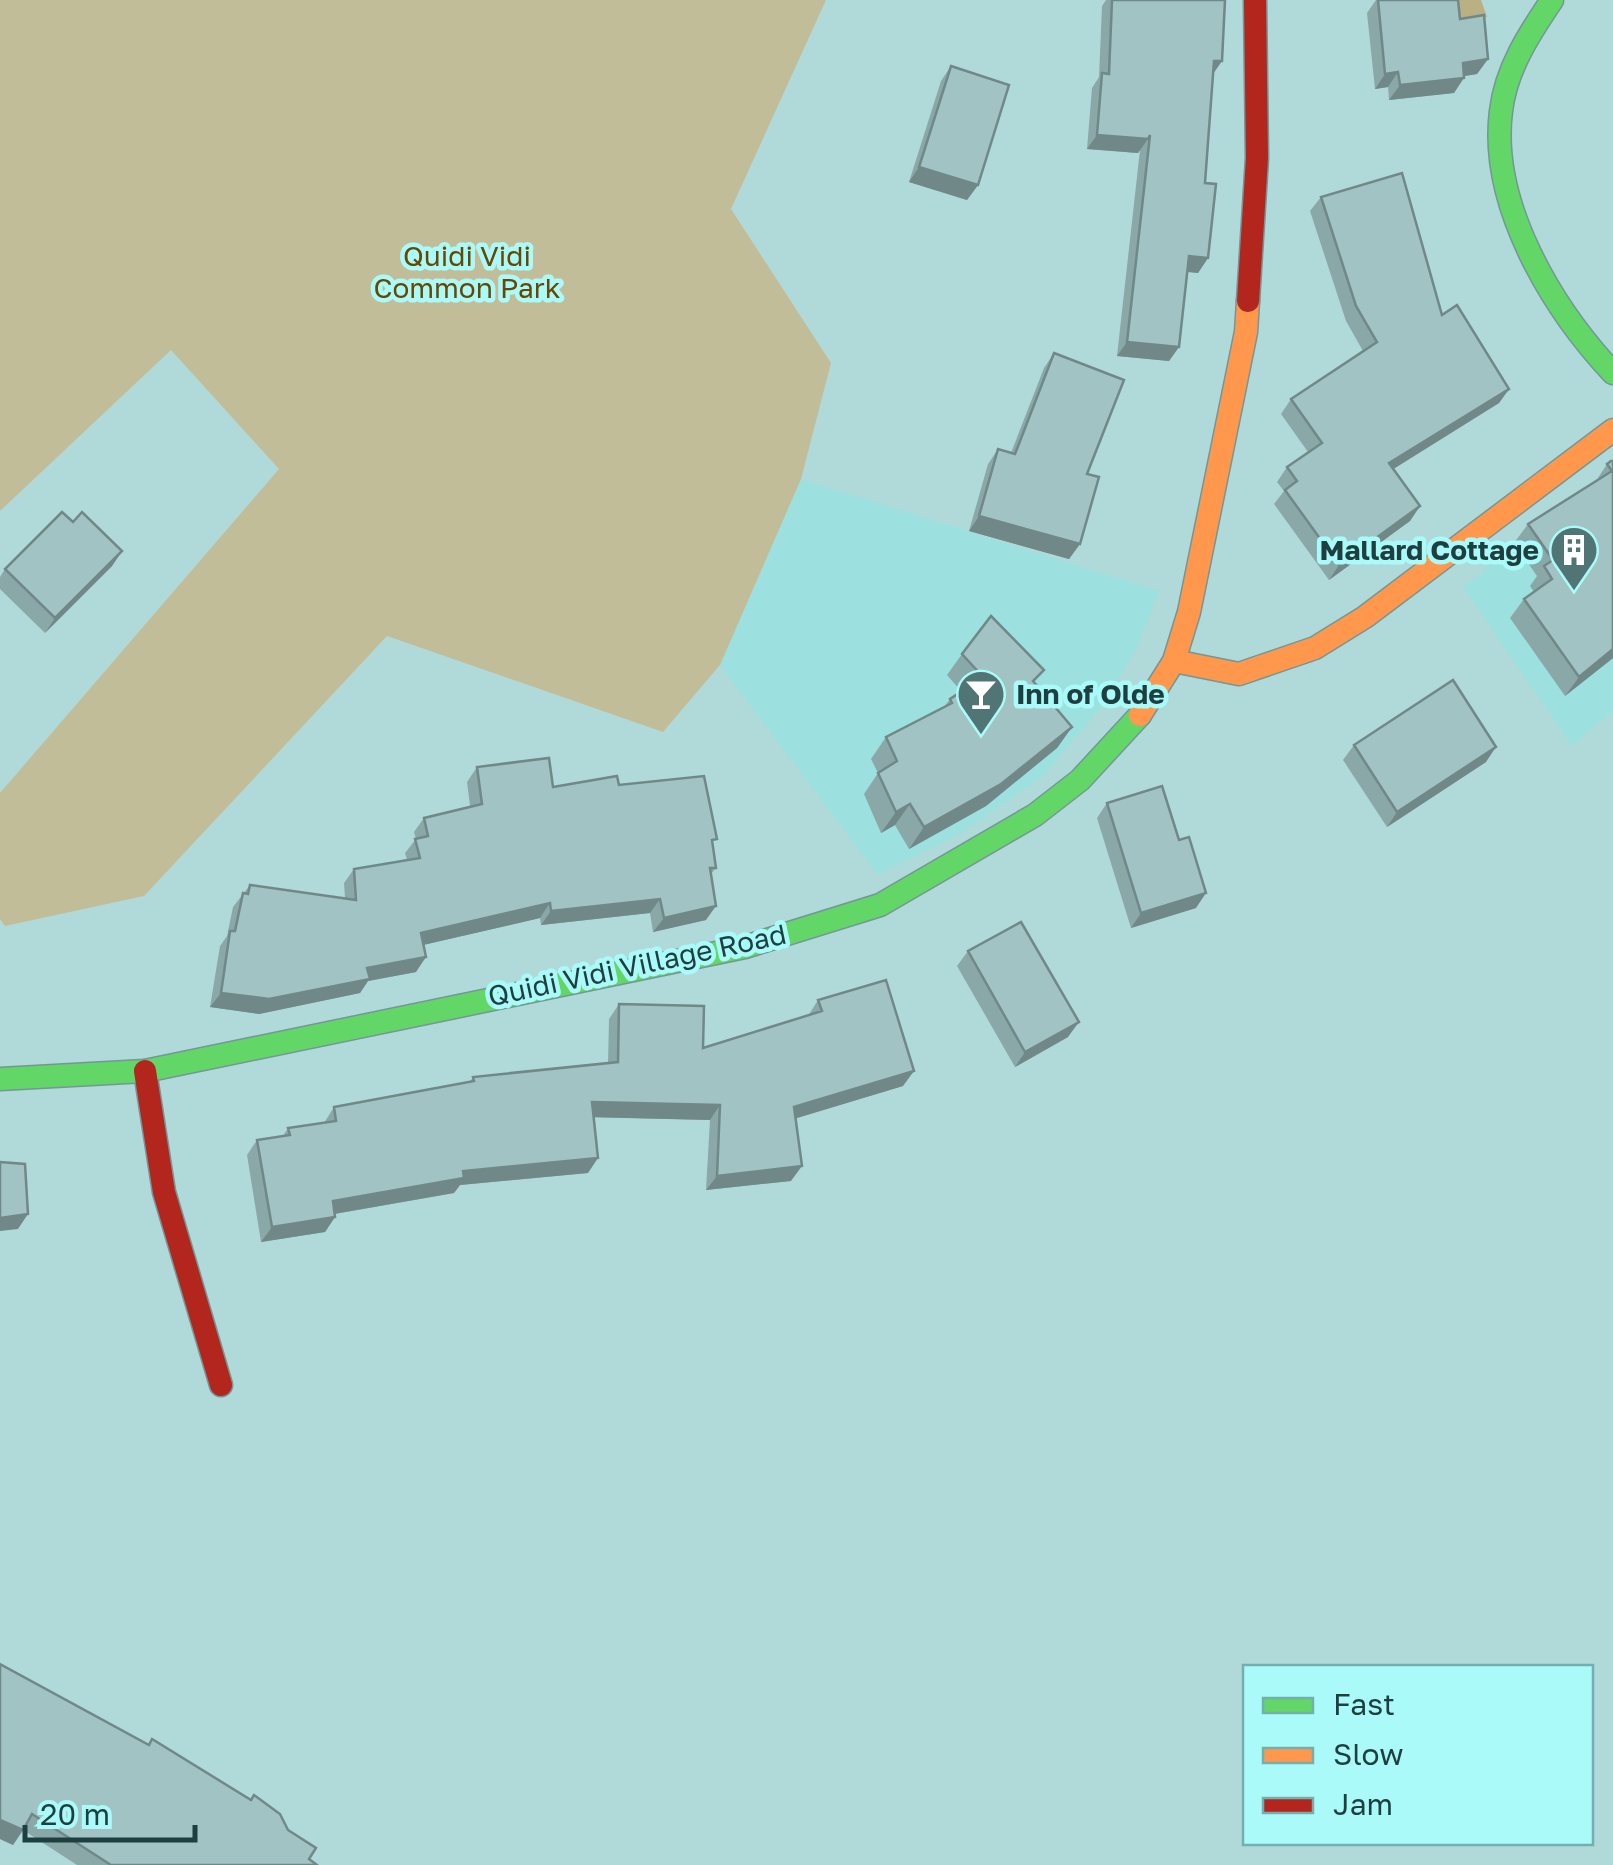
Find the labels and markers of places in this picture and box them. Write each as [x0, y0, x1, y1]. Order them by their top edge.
building icon: Mallard Cottage [1548, 524, 1600, 592]
place label: Mallard Cottage [1319, 533, 1539, 566]
bar icon: Inn of Olde [955, 668, 1007, 736]
place label: Inn of Olde [1016, 677, 1165, 710]

